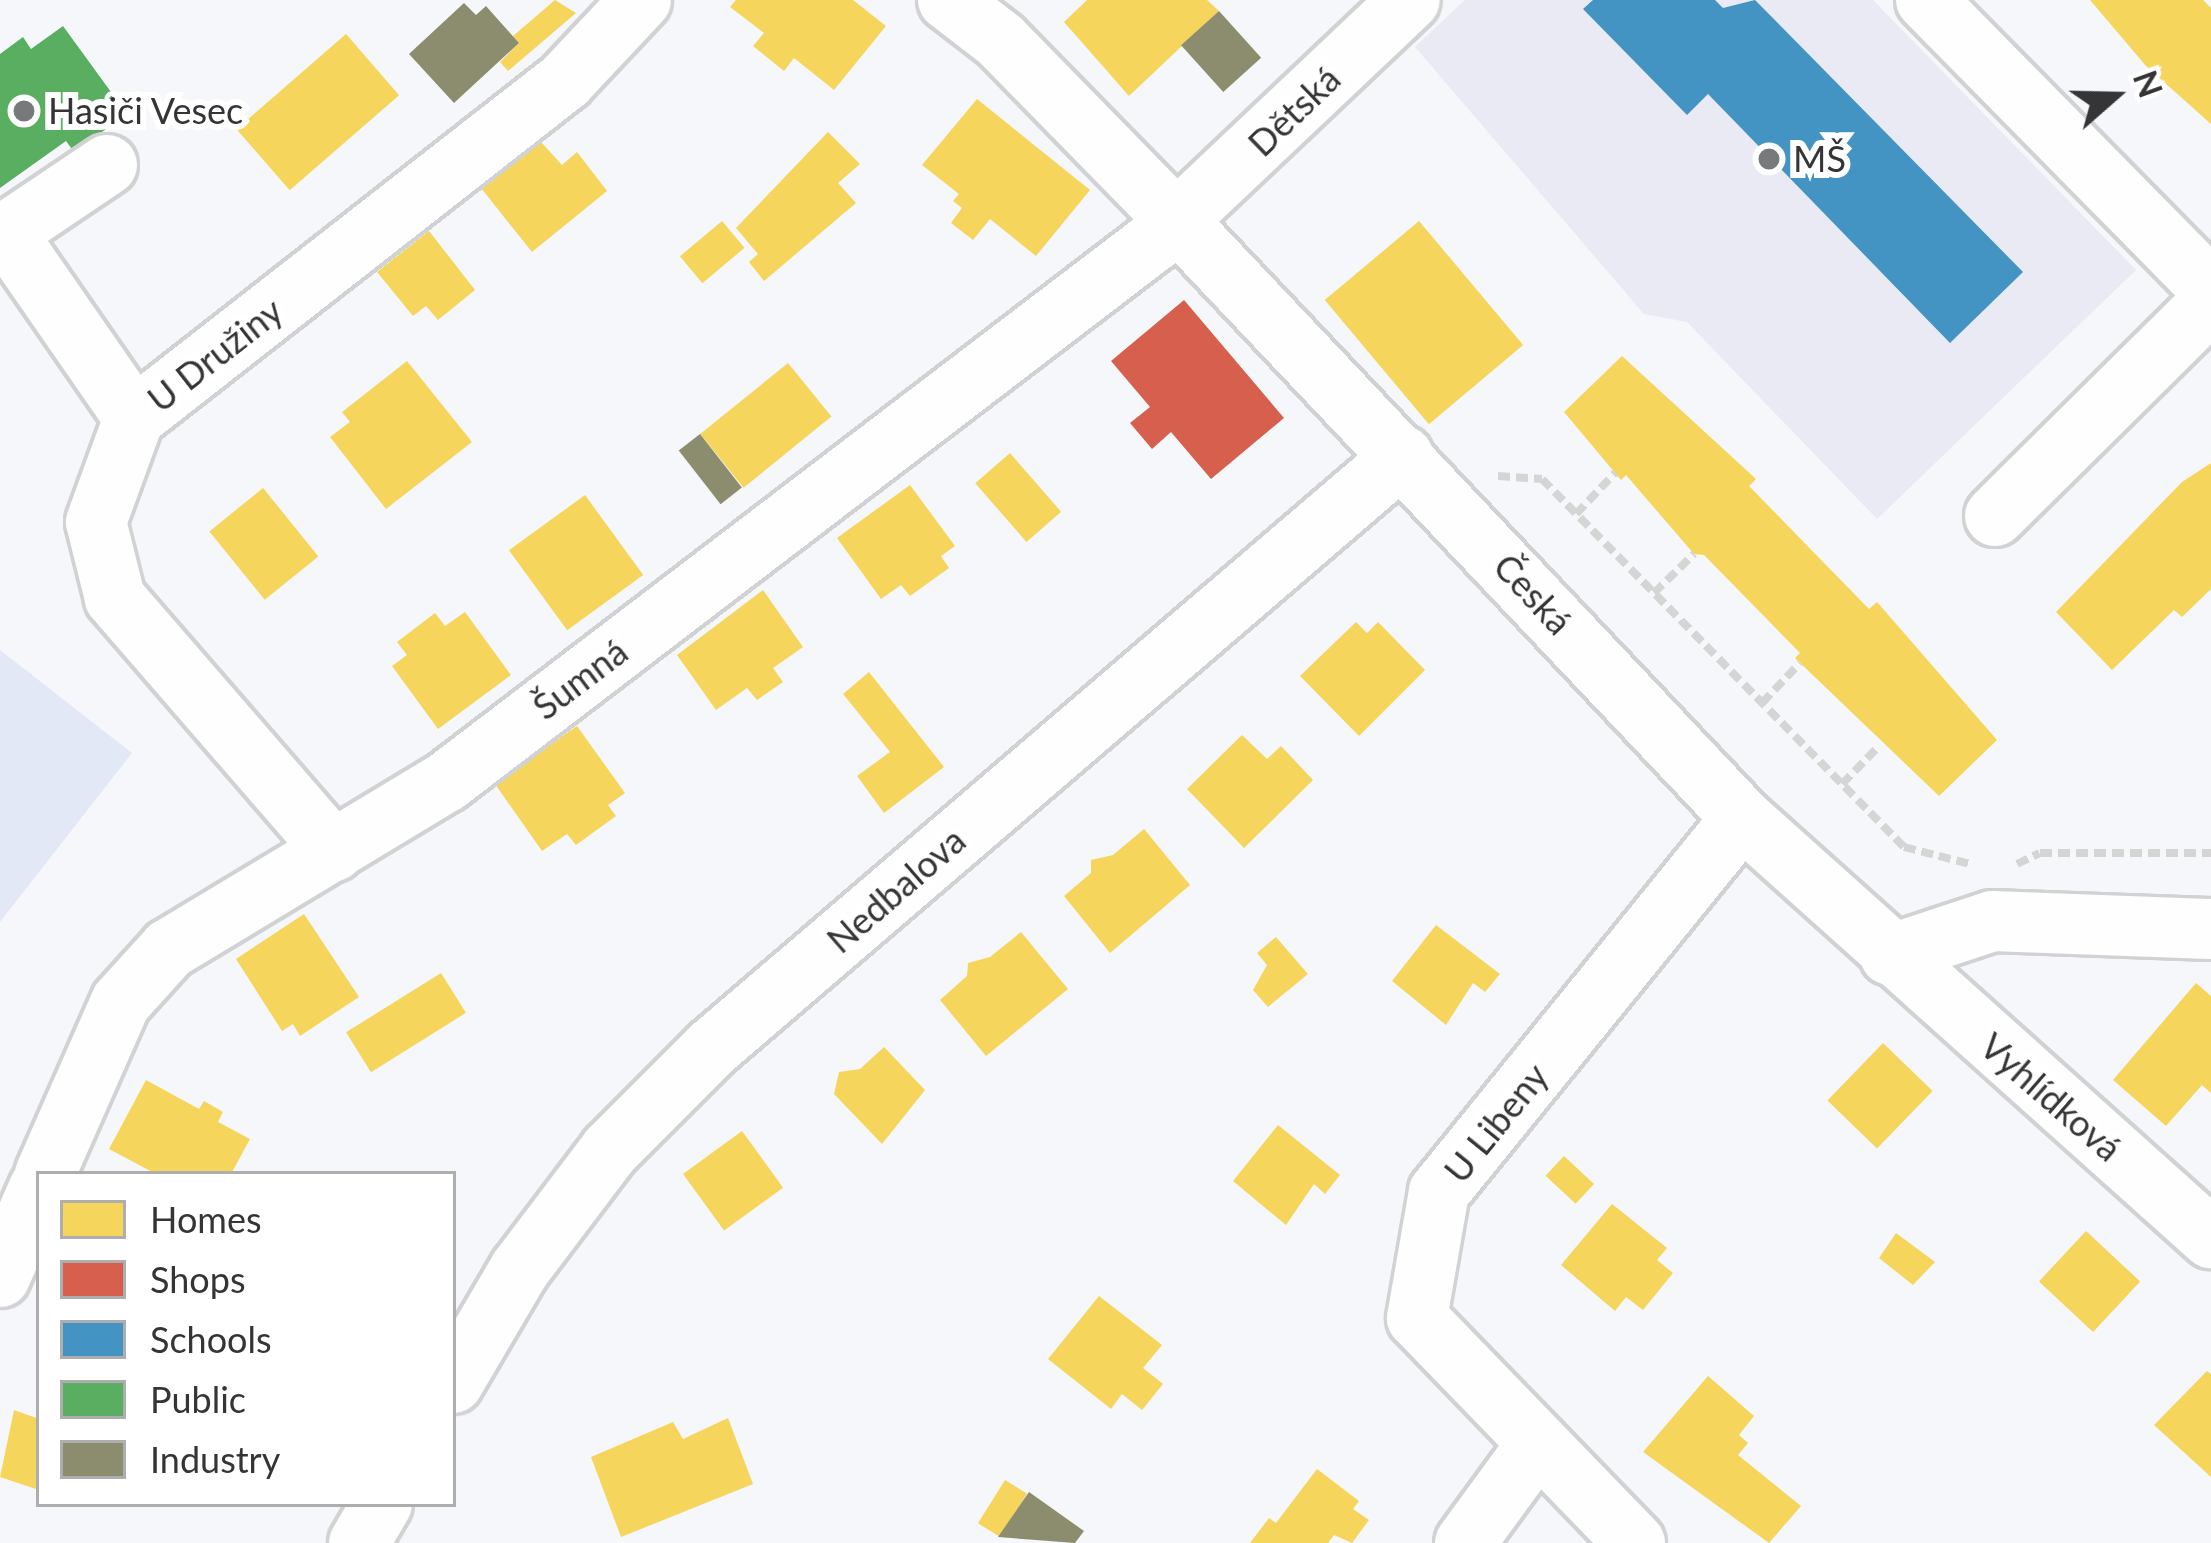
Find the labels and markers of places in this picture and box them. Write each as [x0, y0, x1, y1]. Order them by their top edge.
place label: Hasiči Vesec [48, 89, 245, 133]
marker: Hasiči Vesec [11, 98, 37, 124]
place label: MŠ [1793, 137, 1846, 181]
marker: MŠ [1756, 146, 1782, 172]

